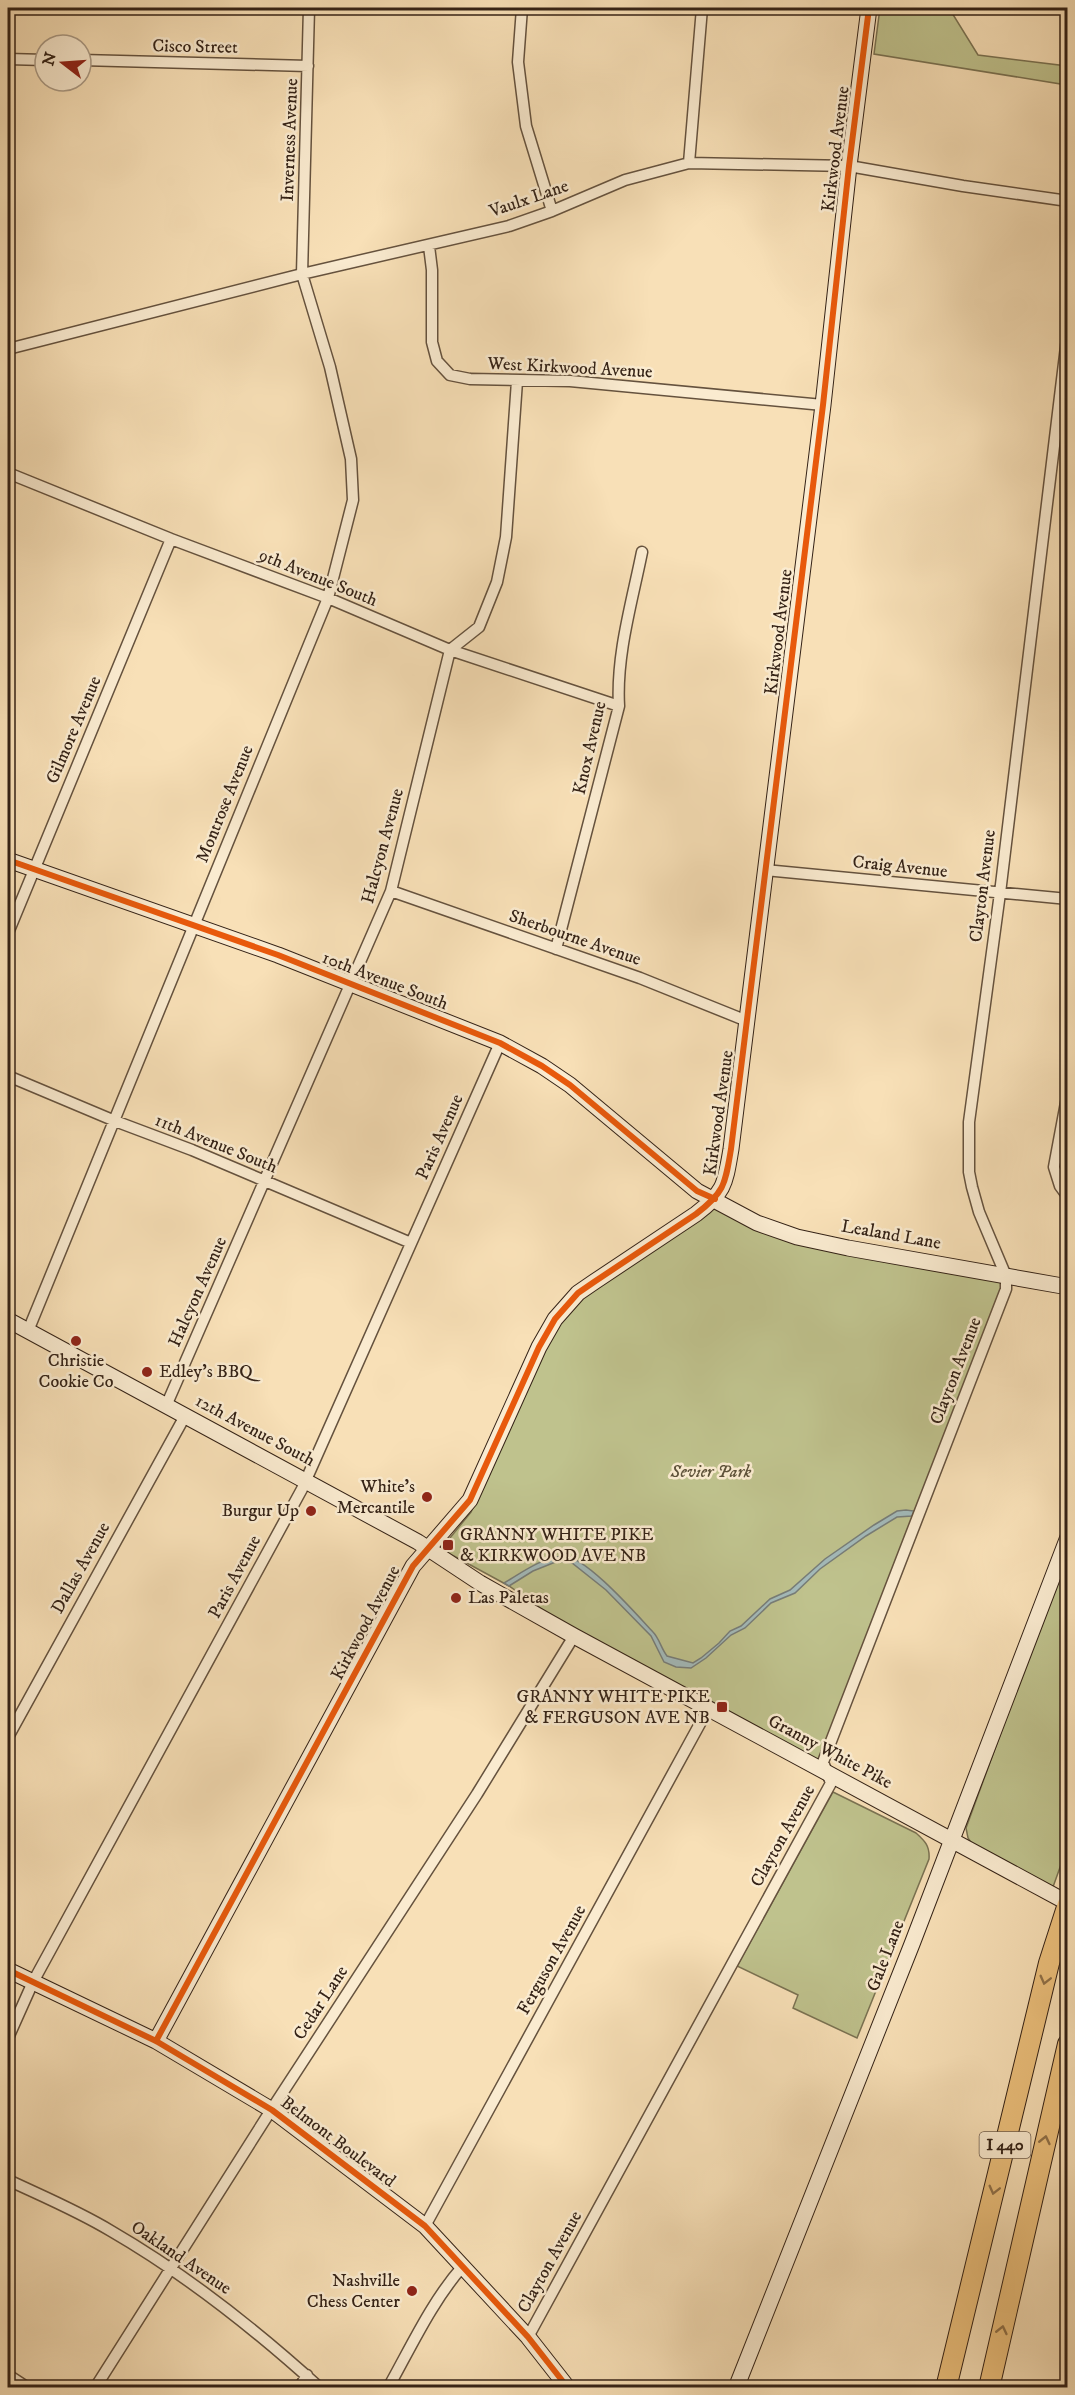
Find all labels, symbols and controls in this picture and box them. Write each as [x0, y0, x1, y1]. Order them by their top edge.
north arrow [33, 33, 93, 93]
street label: Cisco Street [152, 35, 238, 59]
text: N [38, 50, 61, 68]
street label: Inverness Avenue [277, 78, 303, 202]
street label: Kirkwood Avenue [817, 85, 855, 213]
street label: Vaulx Lane [486, 175, 571, 223]
street label: West Kirkwood Avenue [486, 353, 653, 383]
street label: 9th Avenue South [255, 544, 381, 612]
street label: Kirkwood Avenue [760, 568, 798, 696]
street label: Gilmore Avenue [41, 673, 107, 787]
street label: Knox Avenue [569, 699, 611, 797]
street label: Montrose Avenue [191, 742, 259, 866]
street label: Halcyon Avenue [357, 786, 409, 906]
street label: Clayton Avenue [965, 829, 1001, 943]
street label: Craig Avenue [851, 851, 949, 883]
street label: Sherbourne Avenue [506, 905, 644, 971]
street label: 10th Avenue South [319, 947, 452, 1015]
street label: Kirkwood Avenue [699, 1049, 739, 1177]
street label: Paris Avenue [411, 1091, 469, 1183]
street label: 11th Avenue South [152, 1109, 281, 1179]
street label: Lealand Lane [839, 1215, 943, 1255]
street label: Halcyon Avenue [164, 1234, 232, 1350]
street label: Clayton Avenue [925, 1314, 987, 1428]
marker: Christie Cookie Co [69, 1334, 83, 1348]
place label: Christie Cookie Co [38, 1350, 114, 1393]
place label: Edley's BBQ [159, 1361, 261, 1383]
marker: Edley's BBQ [140, 1365, 154, 1379]
street label: 12th Avenue South [191, 1390, 319, 1472]
park label: Sevier Park [670, 1461, 752, 1483]
place label: White's Mercantile [337, 1476, 415, 1519]
marker: White's Mercantile [420, 1490, 434, 1504]
place label: Burgur Up [222, 1500, 299, 1522]
marker: Burgur Up [304, 1504, 318, 1518]
street label: Dallas Avenue [47, 1518, 115, 1618]
place label: GRANNY WHITE PIKE & KIRKWOOD AVE NB [460, 1524, 654, 1567]
street label: Paris Avenue [204, 1532, 266, 1622]
marker: GRANNY WHITE PIKE & KIRKWOOD AVE NB [441, 1538, 455, 1552]
street label: Kirkwood Avenue [327, 1562, 405, 1684]
place label: Las Paletas [468, 1587, 549, 1609]
marker: Las Paletas [449, 1591, 463, 1605]
place label: GRANNY WHITE PIKE & FERGUSON AVE NB [517, 1686, 710, 1729]
marker: GRANNY WHITE PIKE & FERGUSON AVE NB [715, 1700, 729, 1714]
street label: Granny White Pike [764, 1710, 896, 1794]
street label: Clayton Avenue [746, 1781, 820, 1891]
street label: Ferguson Avenue [513, 1901, 591, 2019]
street label: Gale Lane [862, 1917, 910, 1995]
street label: Cedar Lane [289, 1962, 353, 2044]
one-way arrow [1039, 1975, 1052, 1985]
street label: Belmont Boulevard [276, 2092, 400, 2192]
road number: I 440 [980, 2132, 1030, 2158]
one-way arrow [1038, 2136, 1051, 2146]
one-way arrow [988, 2184, 1001, 2194]
street label: Clayton Avenue [513, 2207, 587, 2317]
street label: Oakland Avenue [127, 2216, 235, 2300]
place label: Nashville Chess Center [307, 2270, 400, 2313]
marker: Nashville Chess Center [405, 2284, 419, 2298]
one-way arrow [995, 2326, 1008, 2336]

